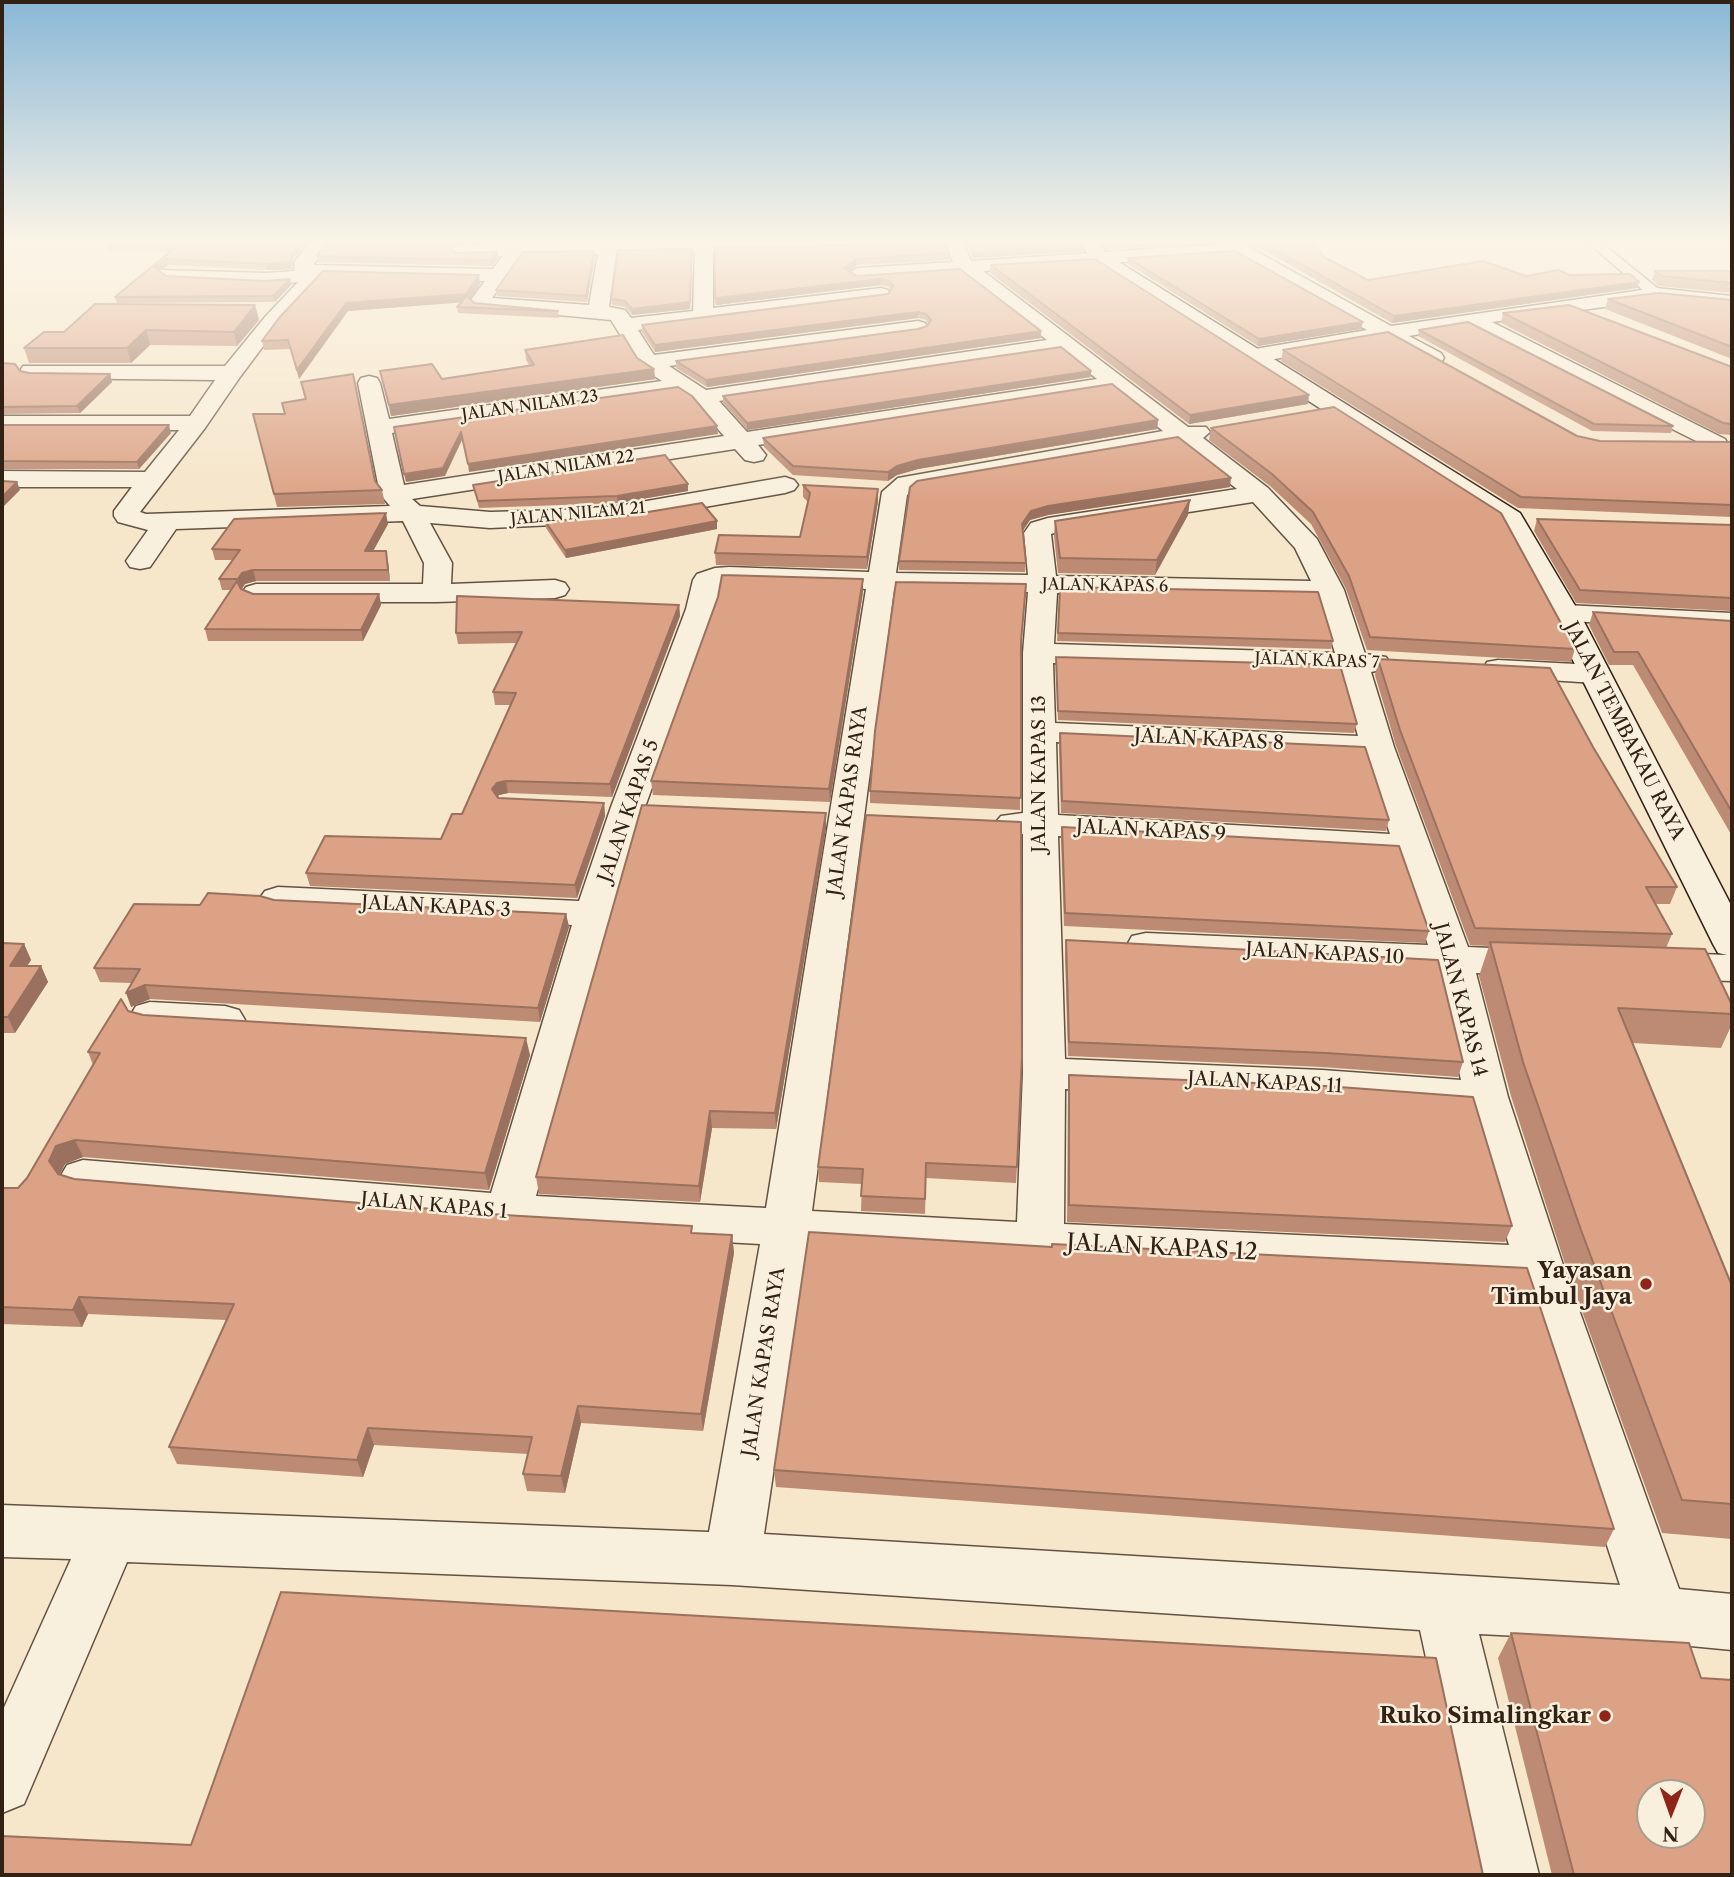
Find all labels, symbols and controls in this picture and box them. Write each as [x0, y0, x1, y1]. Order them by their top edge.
street label: JALAN NILAM 23 [461, 387, 599, 425]
street label: JALAN NILAM 22 [496, 447, 636, 487]
street label: JALAN NILAM 21 [510, 499, 646, 529]
street label: JALAN KAPAS 6 [1042, 575, 1168, 597]
street label: JALAN TEMBAKAU RAYA [1559, 618, 1689, 844]
street label: JALAN KAPAS 7 [1254, 649, 1380, 673]
street label: JALAN KAPAS 13 [1029, 695, 1051, 853]
street label: JALAN KAPAS RAYA [823, 704, 873, 898]
street label: JALAN KAPAS 8 [1133, 725, 1285, 755]
street label: JALAN KAPAS 5 [594, 737, 664, 885]
street label: JALAN KAPAS 9 [1075, 816, 1227, 846]
street label: JALAN KAPAS 3 [361, 892, 511, 922]
street label: JALAN KAPAS 14 [1429, 921, 1491, 1079]
street label: JALAN KAPAS 10 [1245, 938, 1405, 970]
street label: JALAN KAPAS 11 [1187, 1068, 1343, 1098]
street label: JALAN KAPAS 1 [360, 1188, 508, 1224]
street label: JALAN KAPAS 12 [1066, 1229, 1258, 1267]
place label: Yayasan Timbul Jaya [1491, 1257, 1632, 1311]
street label: JALAN KAPAS RAYA [738, 1266, 790, 1458]
marker: Yayasan Timbul Jaya [1638, 1276, 1654, 1292]
place label: Ruko Simalingkar [1379, 1702, 1591, 1730]
marker: Ruko Simalingkar [1597, 1708, 1613, 1724]
north arrow [1636, 1779, 1706, 1849]
text: N [1662, 1822, 1679, 1845]

